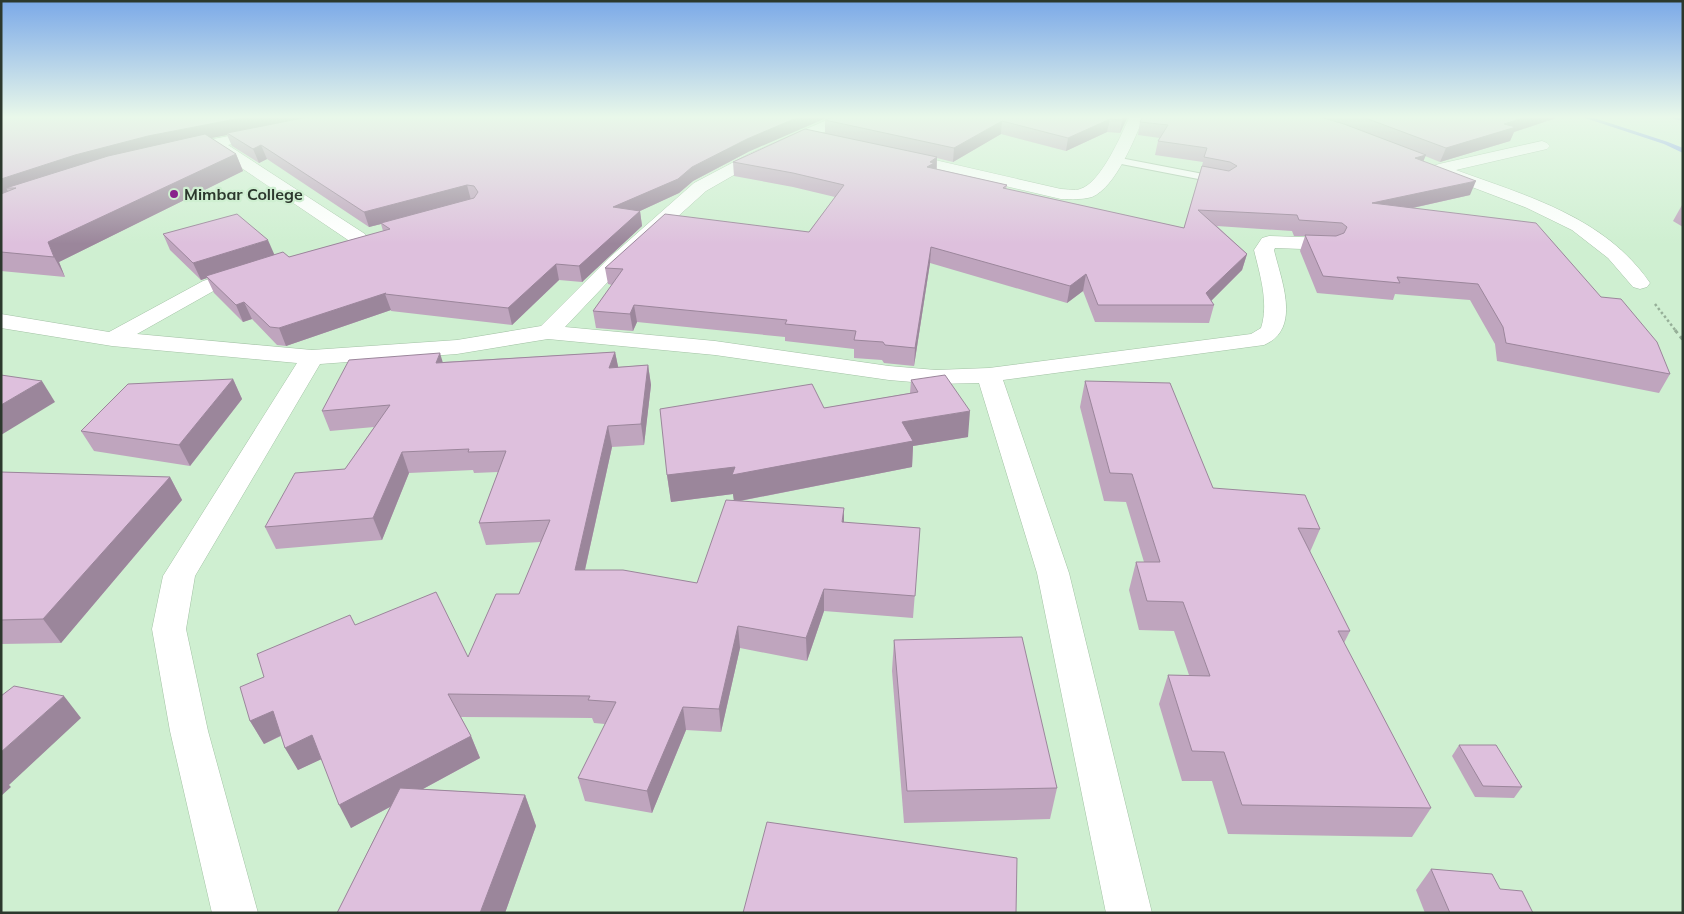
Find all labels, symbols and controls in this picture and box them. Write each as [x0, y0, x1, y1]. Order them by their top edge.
place label: Mimbar College [184, 184, 303, 204]
marker: Mimbar College [168, 188, 180, 200]

